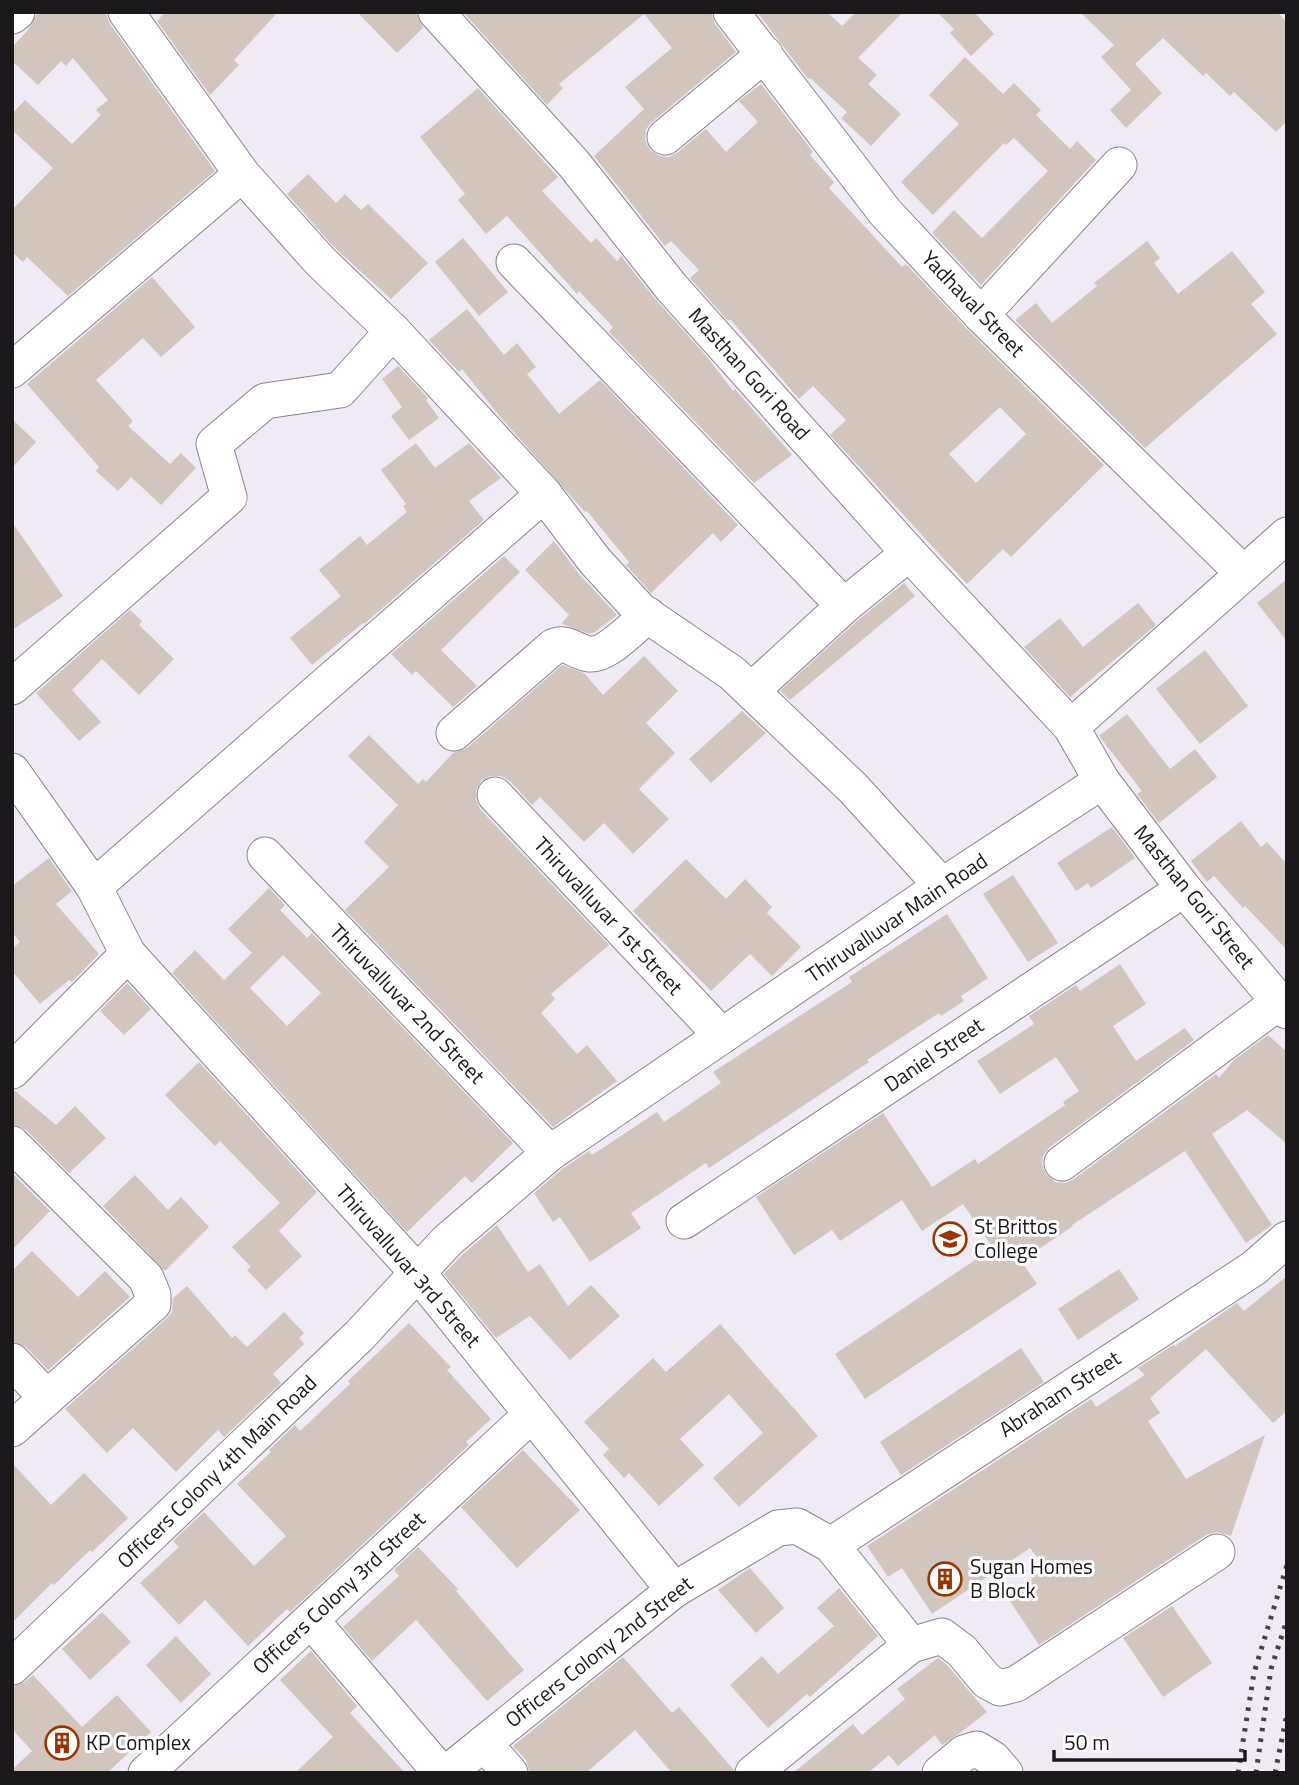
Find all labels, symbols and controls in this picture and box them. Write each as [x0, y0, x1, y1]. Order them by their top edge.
street label: Yadhaval Street [915, 243, 1033, 364]
street label: Masthan Gori Road [681, 300, 818, 447]
street label: Masthan Gori Street [1126, 817, 1264, 976]
street label: Thiruvalluvar 1st Street [527, 829, 691, 1002]
street label: Thiruvalluvar Main Road [799, 844, 994, 990]
street label: Thiruvalluvar 2nd Street [323, 916, 493, 1091]
street label: Daniel Street [877, 1009, 990, 1099]
street label: Thiruvalluvar 3rd Street [329, 1177, 489, 1355]
place label: St Brittos College [974, 1210, 1058, 1266]
school or university icon: St Brittos College [931, 1220, 969, 1258]
street label: Abraham Street [992, 1341, 1127, 1445]
street label: Officers Colony 4th Main Road [109, 1367, 323, 1576]
street label: Officers Colony 3rd Street [245, 1503, 432, 1681]
place label: Sugan Homes B Block [970, 1550, 1093, 1606]
building icon: Sugan Homes B Block [926, 1560, 964, 1598]
street label: Officers Colony 2nd Street [498, 1567, 700, 1735]
scale bar [1054, 1718, 1245, 1762]
building icon: KP Complex [43, 1724, 81, 1762]
place label: KP Complex [86, 1726, 191, 1758]
text: 50 m [1064, 1726, 1110, 1758]

